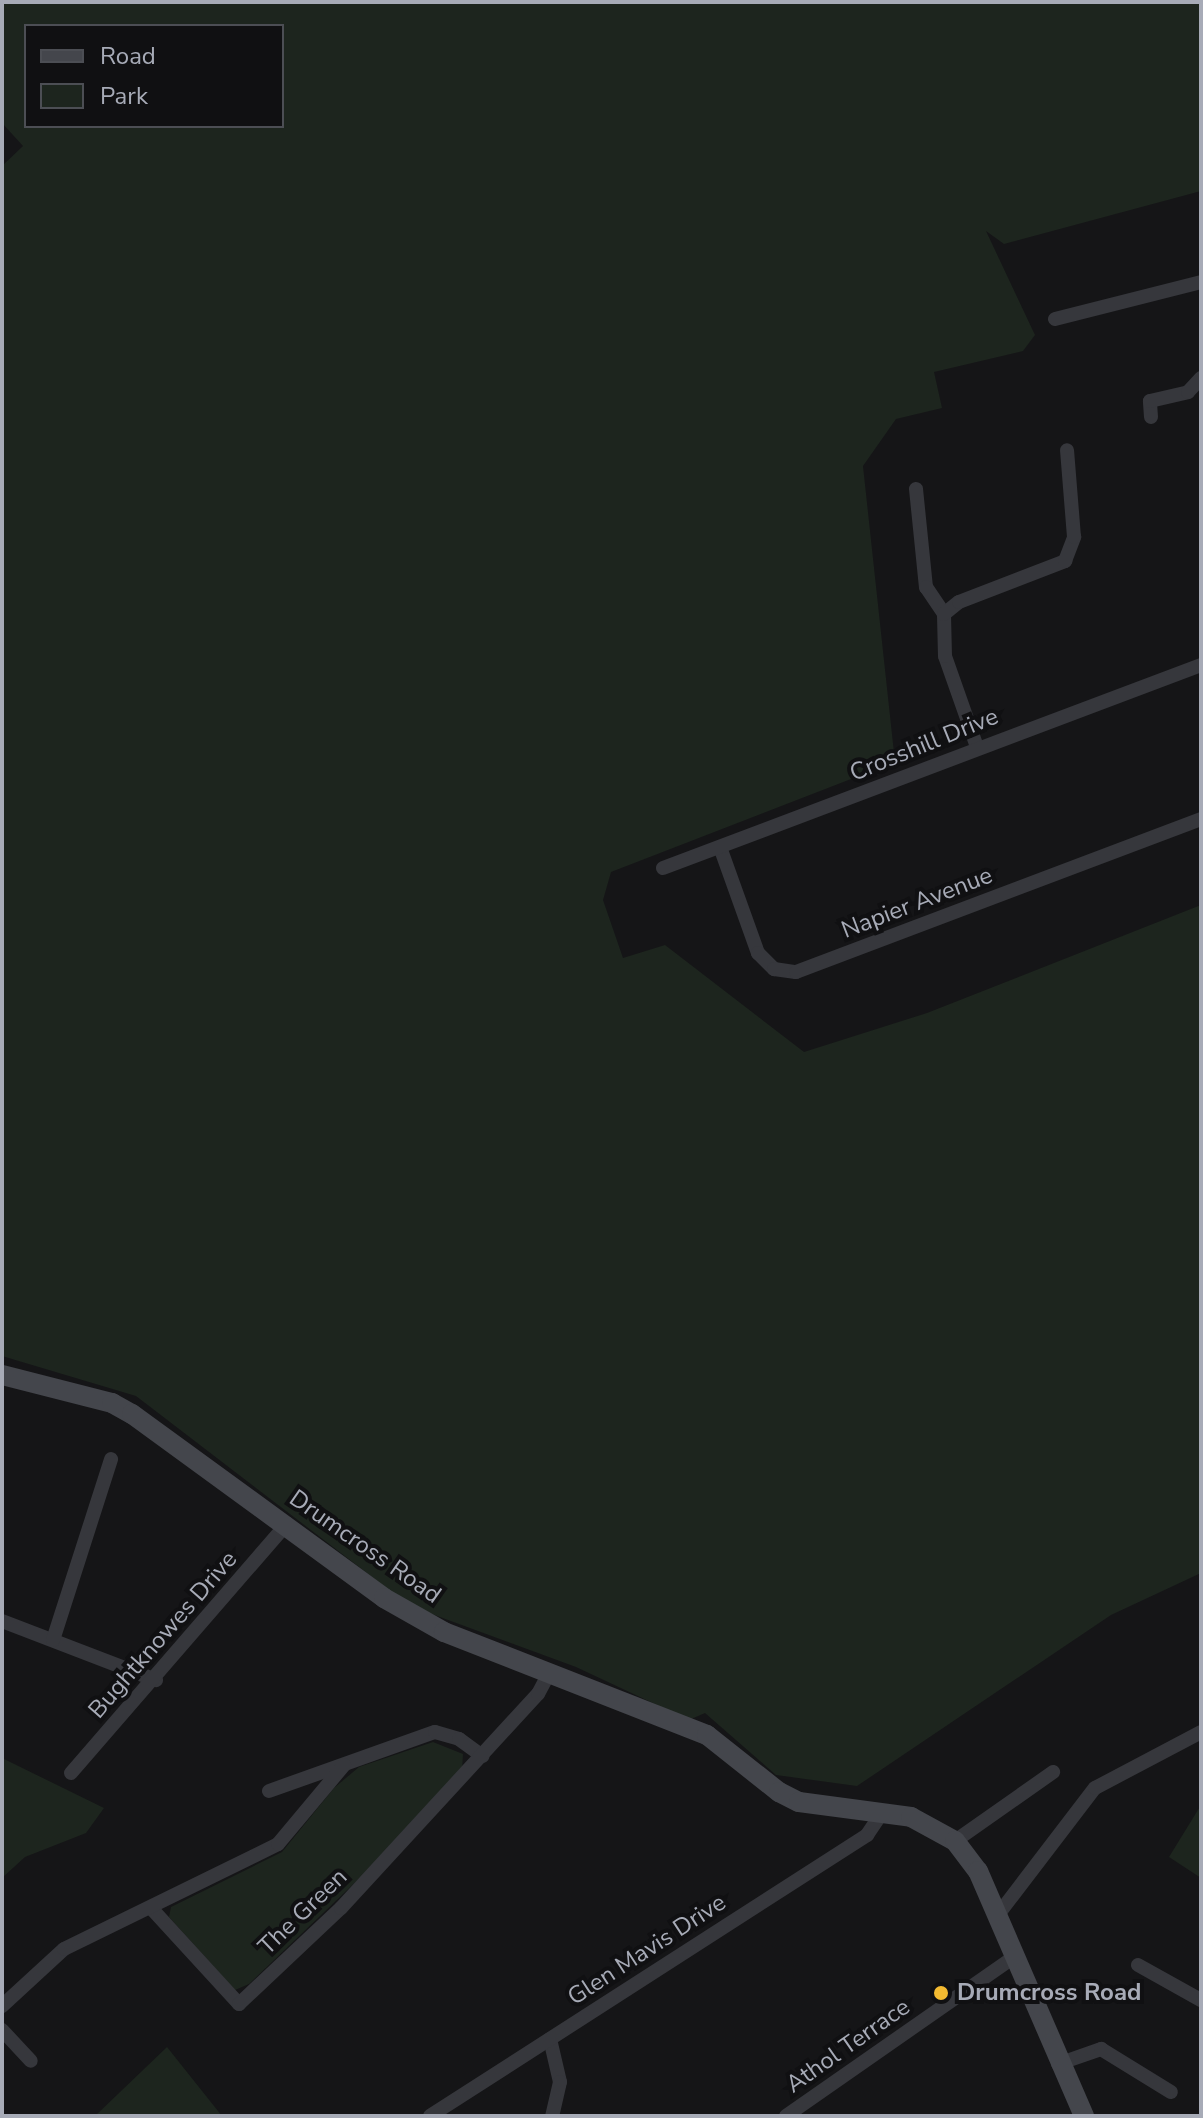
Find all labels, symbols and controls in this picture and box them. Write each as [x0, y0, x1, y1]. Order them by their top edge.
legend [24, 24, 284, 128]
text: Road [100, 40, 156, 72]
text: Park [100, 80, 148, 112]
street label: Crosshill Drive [846, 702, 1002, 788]
street label: Napier Avenue [838, 861, 996, 945]
street label: Drumcross Road [284, 1484, 446, 1610]
street label: Bughtknowes Drive [83, 1546, 243, 1724]
street label: The Green [253, 1863, 353, 1961]
street label: Glen Mavis Drive [563, 1888, 731, 2012]
place label: Drumcross Road [957, 1979, 1141, 2007]
marker: Drumcross Road [932, 1984, 950, 2002]
street label: Athol Terrace [780, 1993, 916, 2099]

